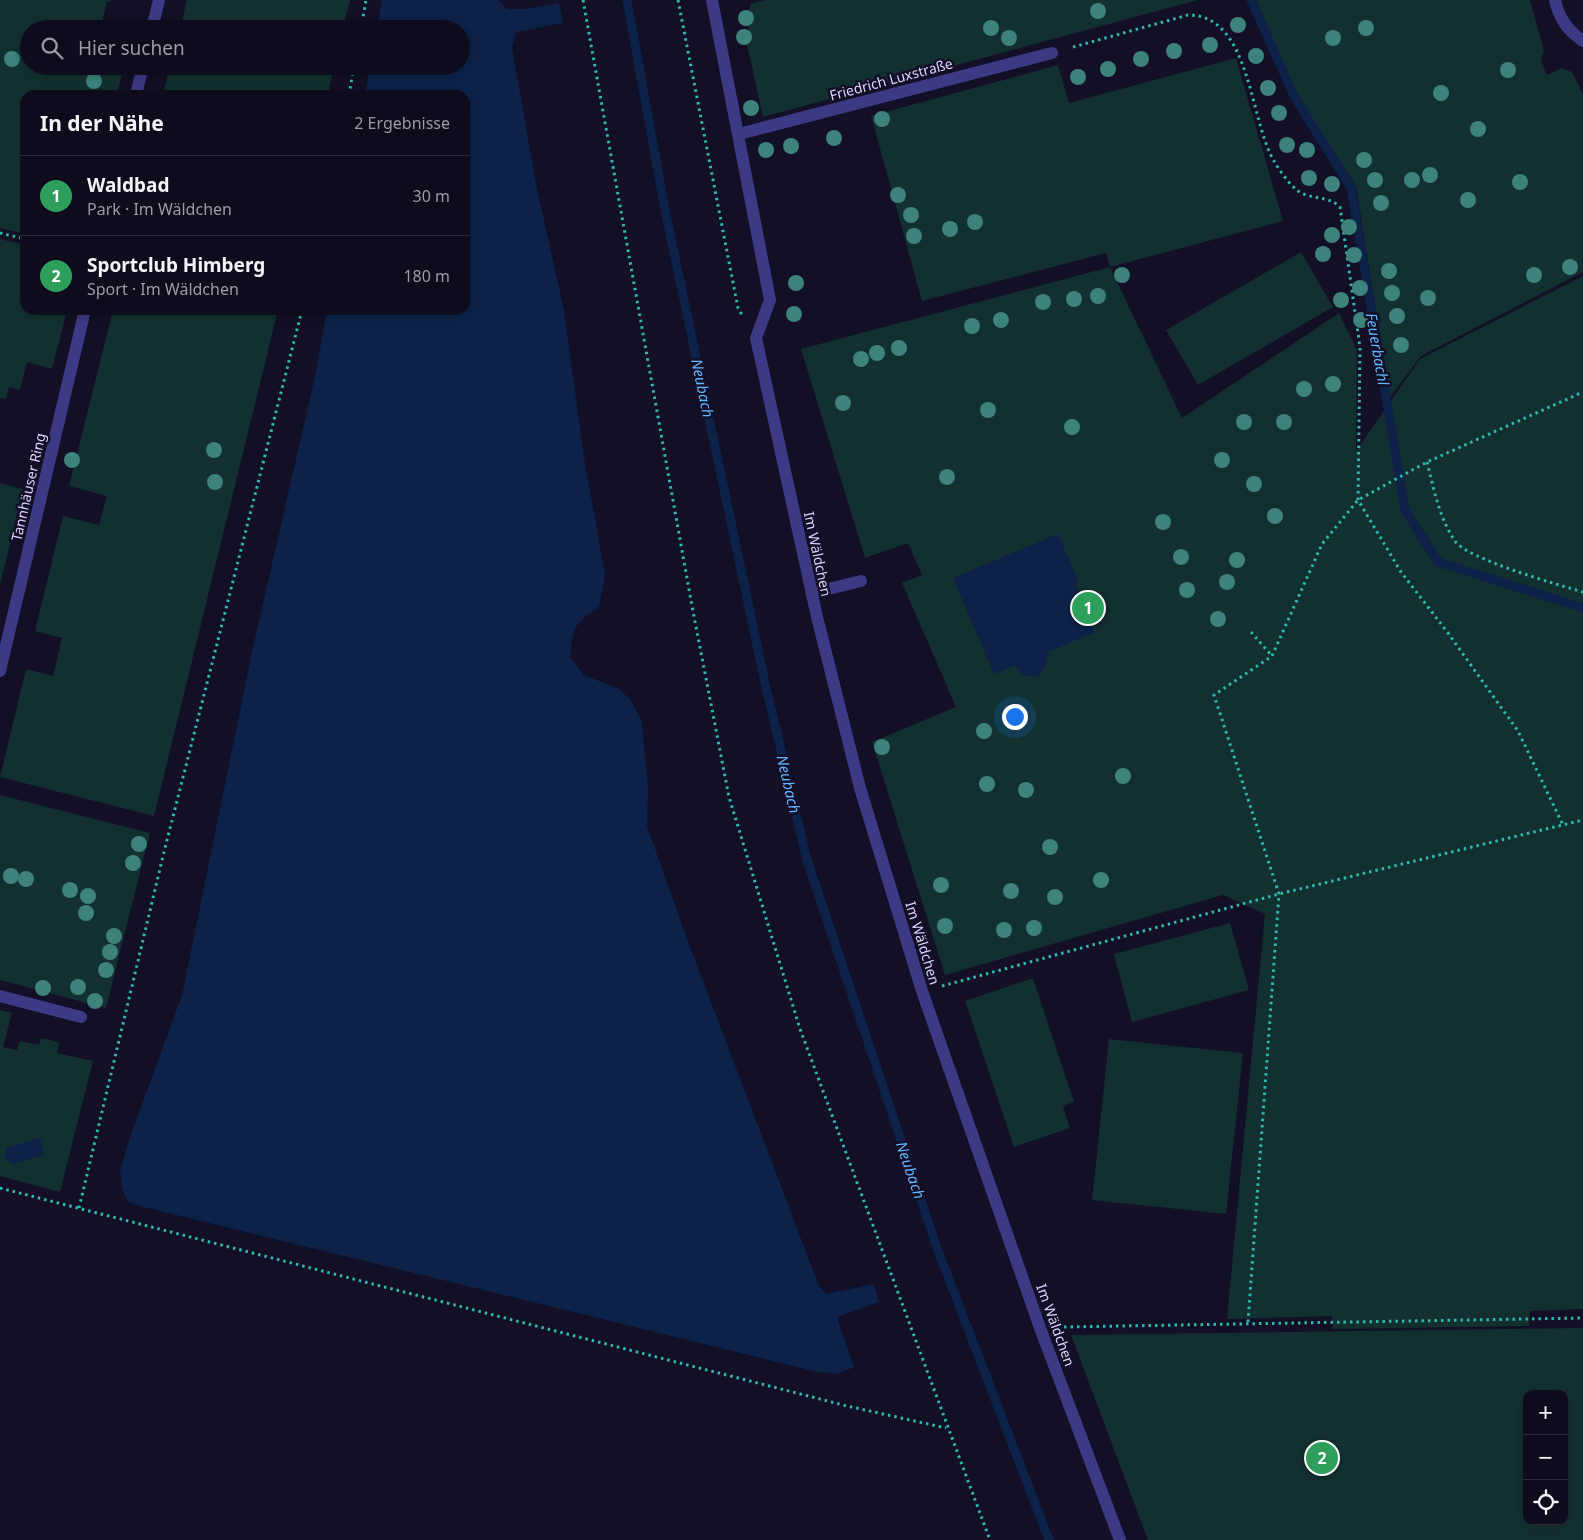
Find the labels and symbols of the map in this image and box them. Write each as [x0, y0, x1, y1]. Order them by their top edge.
street label: Friedrich Luxstraße [827, 53, 955, 105]
water label: Feuerbachl [1362, 311, 1394, 388]
water label: Neubach [687, 357, 719, 419]
street label: Tannhäuser Ring [6, 431, 50, 543]
street label: Im Wäldchen [800, 510, 836, 598]
pin: 1 [1072, 589, 1104, 627]
your location [1002, 704, 1028, 730]
water label: Neubach [773, 753, 805, 815]
street label: Im Wäldchen [901, 899, 945, 987]
water label: Neubach [892, 1139, 930, 1201]
street label: Im Wäldchen [1032, 1281, 1080, 1369]
pin: 2 [1306, 1439, 1338, 1477]

